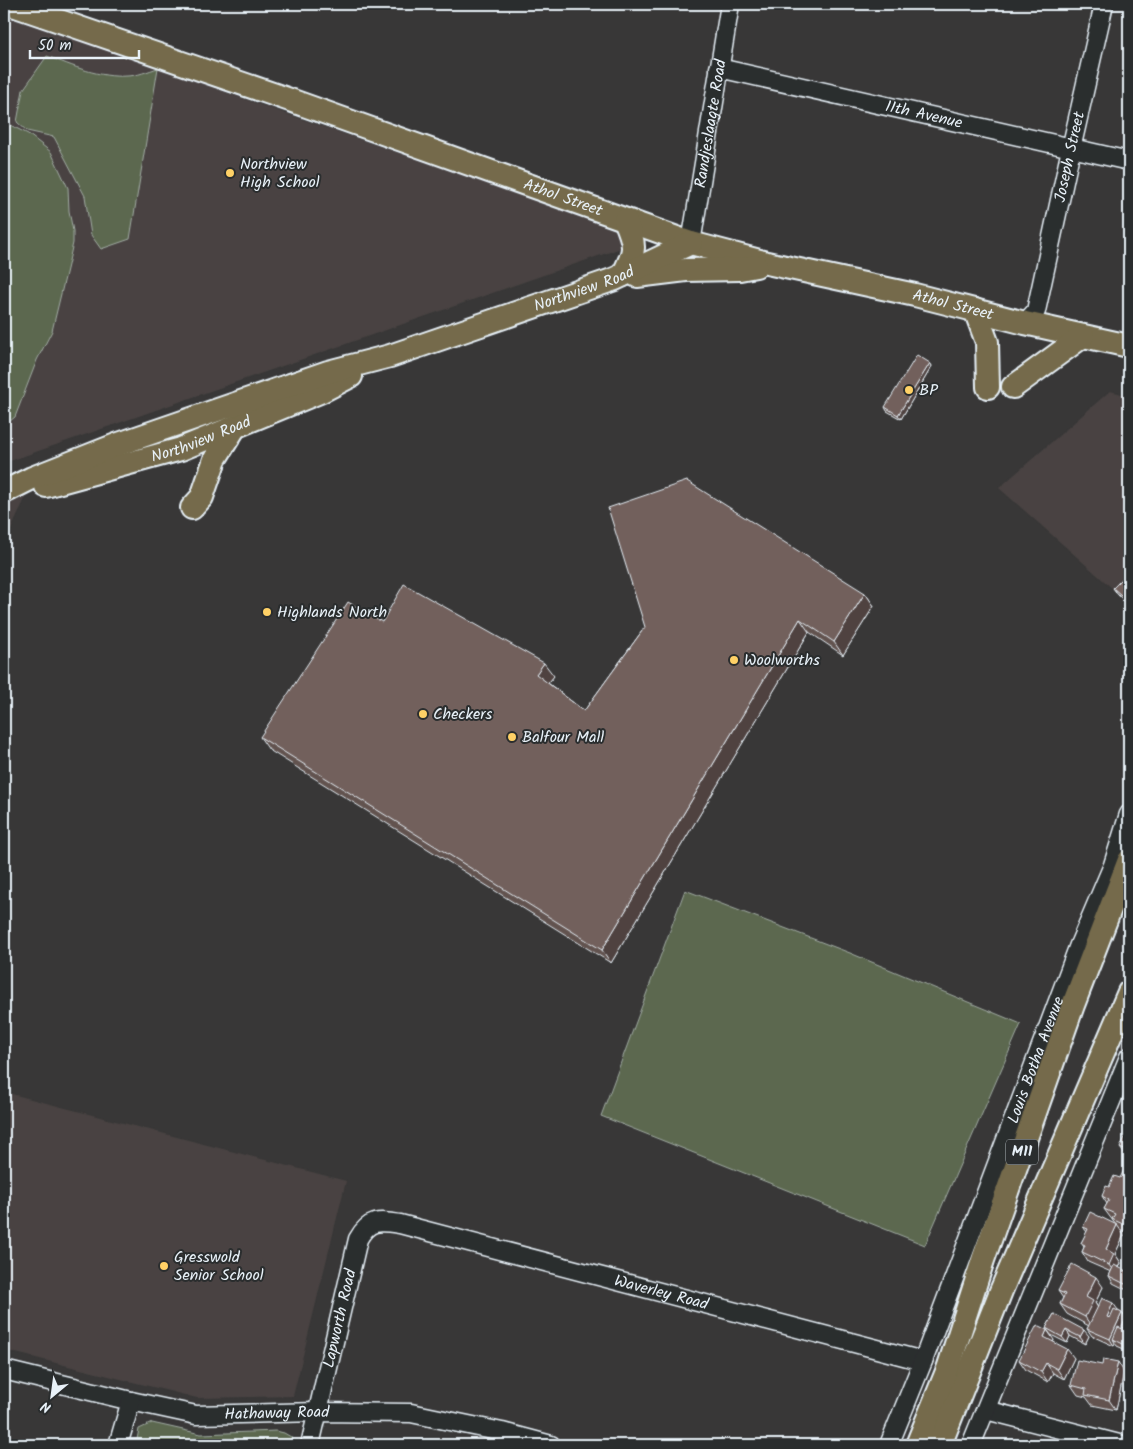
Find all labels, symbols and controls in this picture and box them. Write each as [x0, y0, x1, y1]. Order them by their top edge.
scale bar [30, 28, 139, 60]
text: 50 m [38, 34, 72, 58]
street label: Randjeslaagte Road [688, 56, 733, 190]
street label: 11th Avenue [883, 94, 965, 135]
street label: Joseph Street [1047, 108, 1092, 204]
place label: Northview High School [240, 152, 320, 195]
marker: Northview High School [224, 167, 236, 179]
street label: Athol Street [520, 172, 607, 223]
street label: Northview Road [530, 259, 639, 318]
street label: Athol Street [910, 282, 997, 327]
place label: BP [919, 378, 938, 403]
marker: BP [903, 384, 915, 396]
street label: Northview Road [148, 409, 256, 469]
place label: Highlands North [277, 600, 387, 625]
marker: Highlands North [261, 606, 273, 618]
place label: Woolworths [744, 648, 820, 673]
marker: Woolworths [728, 654, 740, 666]
place label: Checkers [433, 702, 492, 727]
marker: Checkers [417, 708, 429, 720]
place label: Balfour Mall [522, 725, 604, 750]
marker: Balfour Mall [506, 731, 518, 743]
street label: Louis Botha Avenue [1001, 993, 1071, 1127]
road number: M11 [1006, 1140, 1038, 1164]
place label: Gresswold Senior School [174, 1245, 264, 1288]
marker: Gresswold Senior School [158, 1260, 170, 1272]
street label: Lapworth Road [316, 1266, 363, 1370]
street label: Waverley Road [612, 1268, 712, 1317]
north arrow [28, 1372, 78, 1422]
text: N [37, 1395, 55, 1418]
street label: Hathaway Road [224, 1399, 330, 1427]

